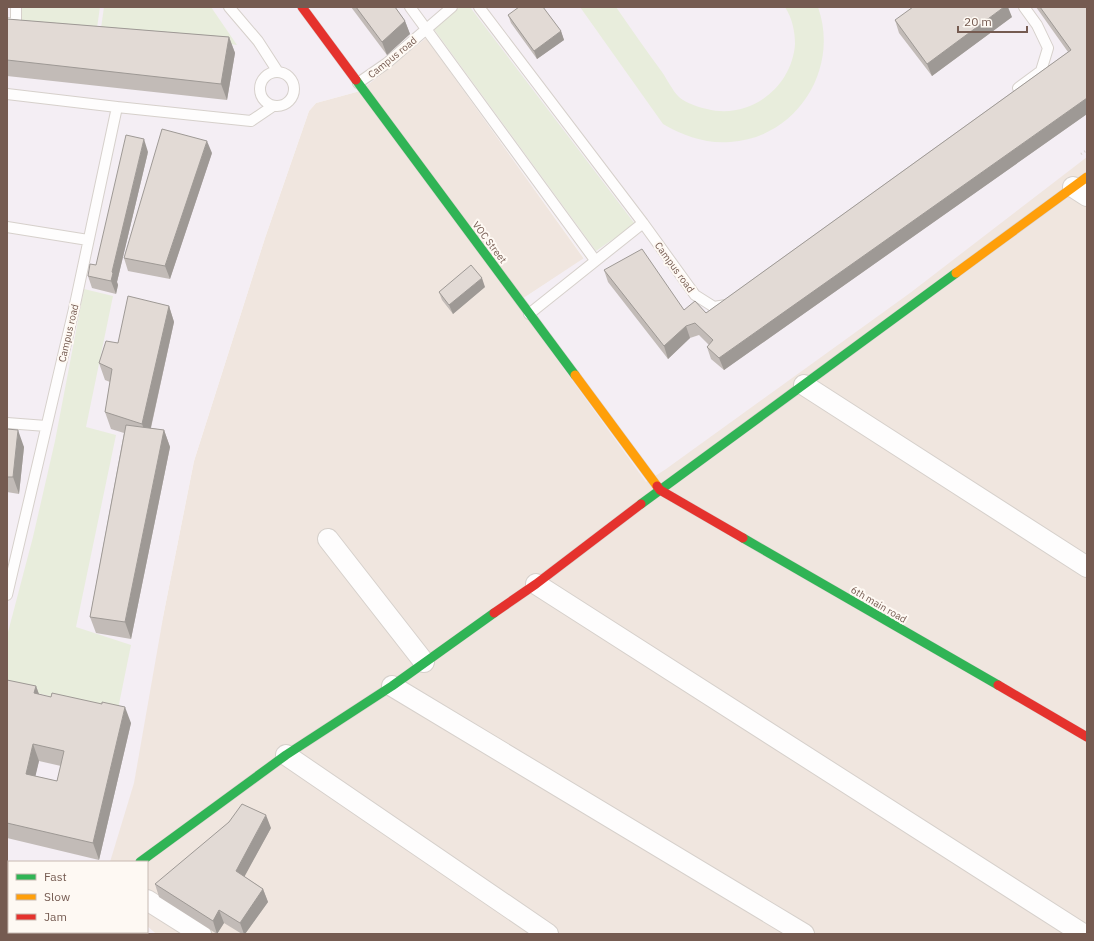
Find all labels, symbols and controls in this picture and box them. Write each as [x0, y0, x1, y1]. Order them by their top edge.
scale bar [958, 8, 1027, 34]
text: 20 m [964, 14, 992, 29]
street label: Campus road [365, 34, 419, 81]
street label: VOC Street [470, 219, 510, 266]
street label: Campus road [652, 239, 697, 295]
street label: Campus road [55, 303, 81, 363]
street label: 6th main road [848, 583, 909, 626]
legend [8, 861, 148, 933]
text: Fast [44, 869, 67, 884]
text: Slow [44, 889, 70, 904]
text: Jam [44, 909, 67, 924]

